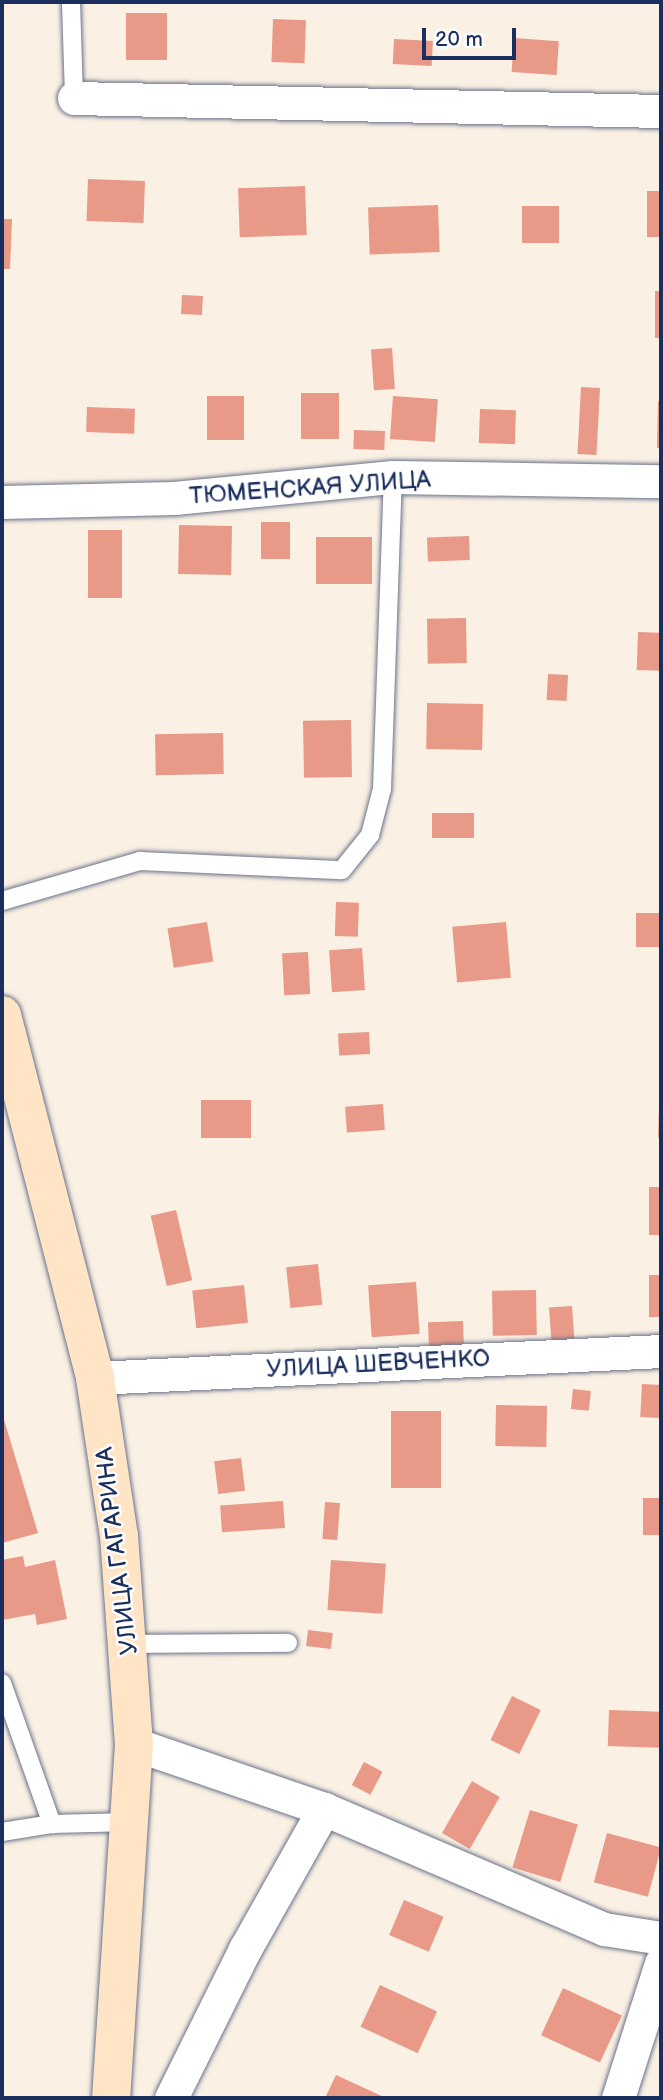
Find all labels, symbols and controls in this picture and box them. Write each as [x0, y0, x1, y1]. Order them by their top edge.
scale bar [425, 14, 520, 58]
text: 20 m [435, 27, 483, 52]
street label: ТЮМЕНСКАЯ УЛИЦА [188, 465, 432, 511]
street label: УЛИЦА ШЕВЧЕНКО [265, 1344, 491, 1384]
street label: УЛИЦА ГАГАРИНА [90, 1446, 144, 1656]

